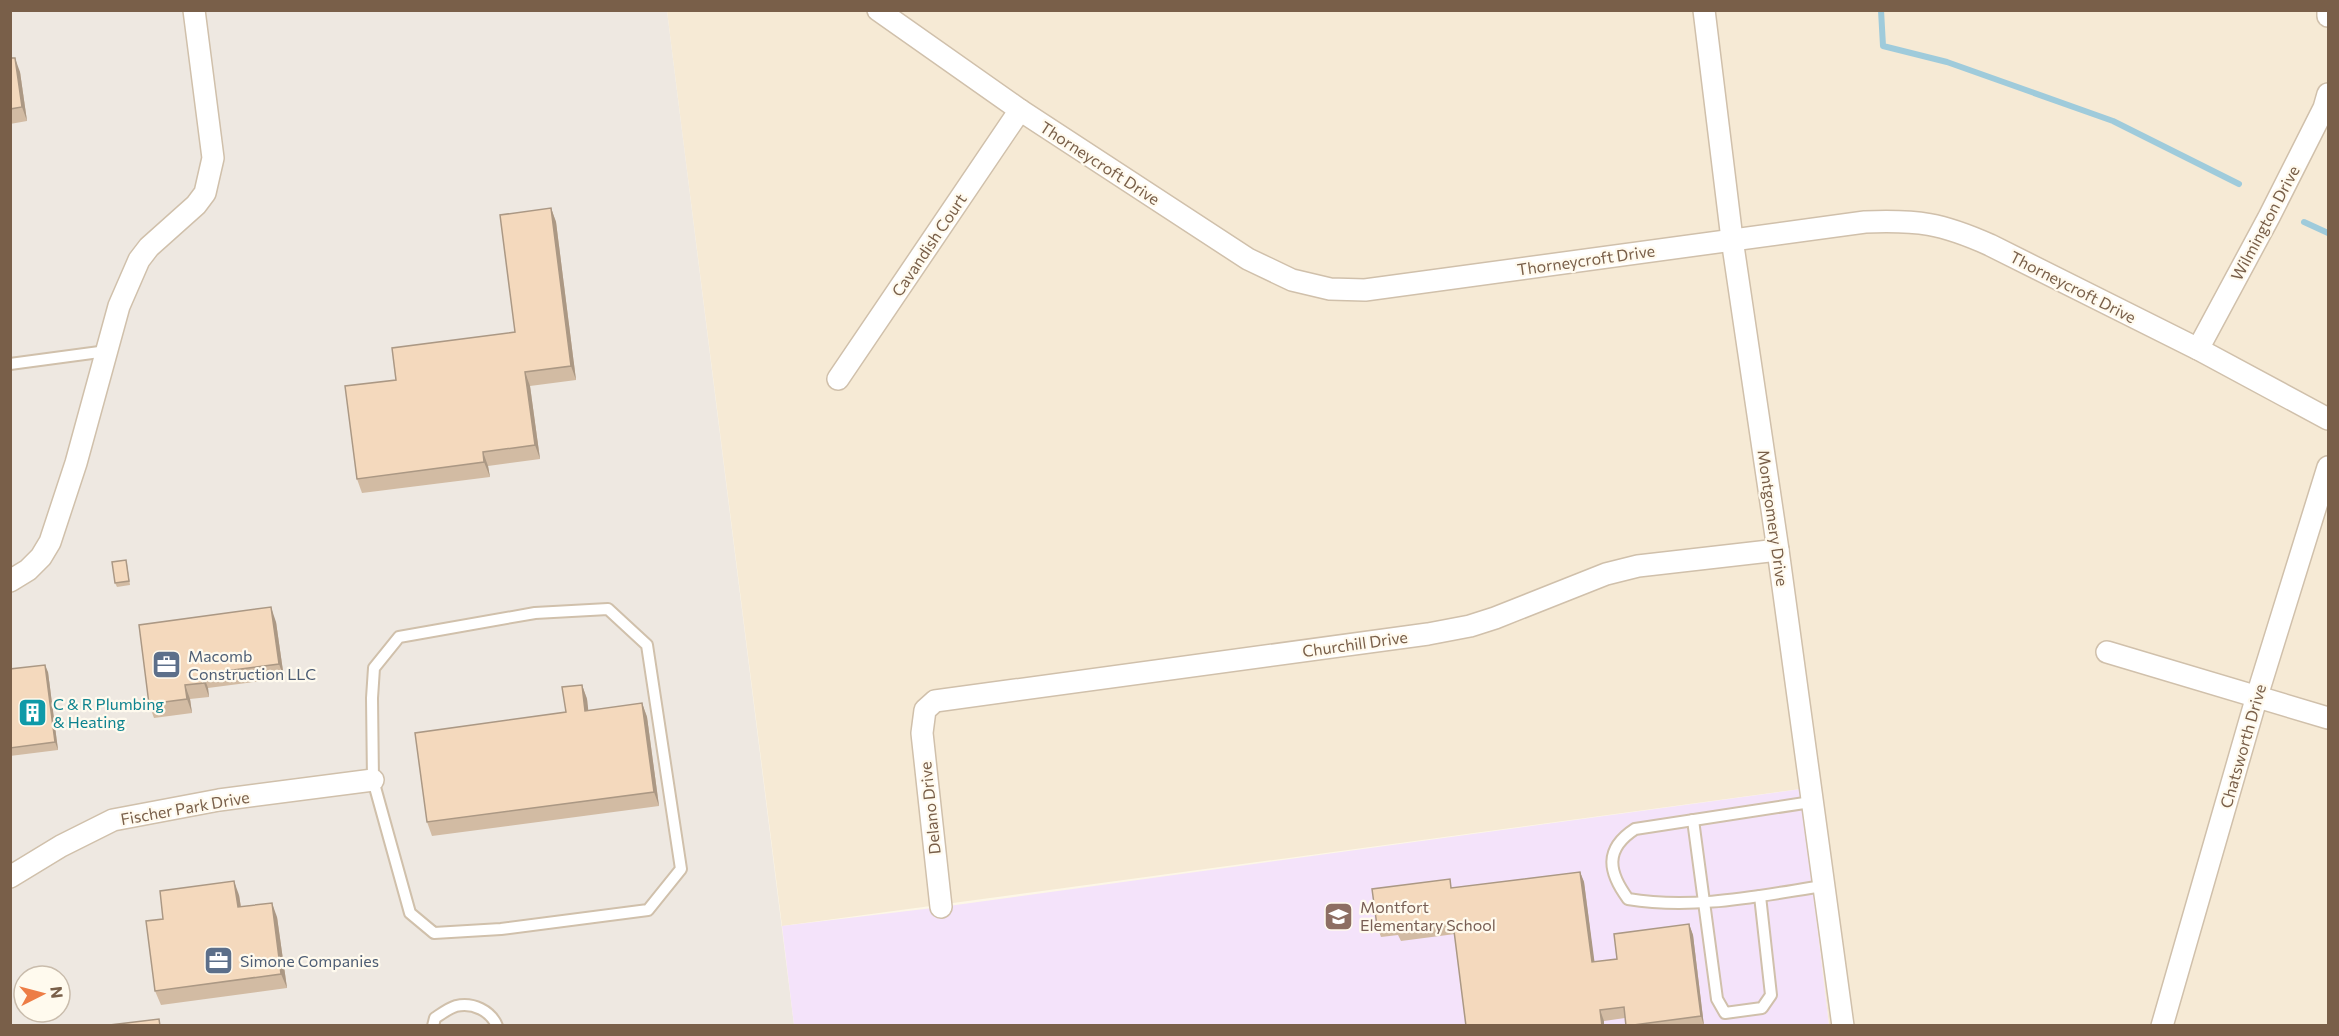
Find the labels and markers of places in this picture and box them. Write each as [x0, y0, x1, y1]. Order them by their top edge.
place label: Macomb Construction LLC [188, 646, 316, 683]
office icon: Macomb Construction LLC [151, 649, 183, 681]
place label: C & R Plumbing & Heating [53, 694, 164, 731]
building icon: C & R Plumbing & Heating [16, 697, 48, 729]
place label: Montfort Elementary School [1360, 897, 1496, 934]
school or university icon: Montfort Elementary School [1323, 900, 1355, 932]
office icon: Simone Companies [203, 945, 235, 977]
place label: Simone Companies [240, 951, 379, 970]

